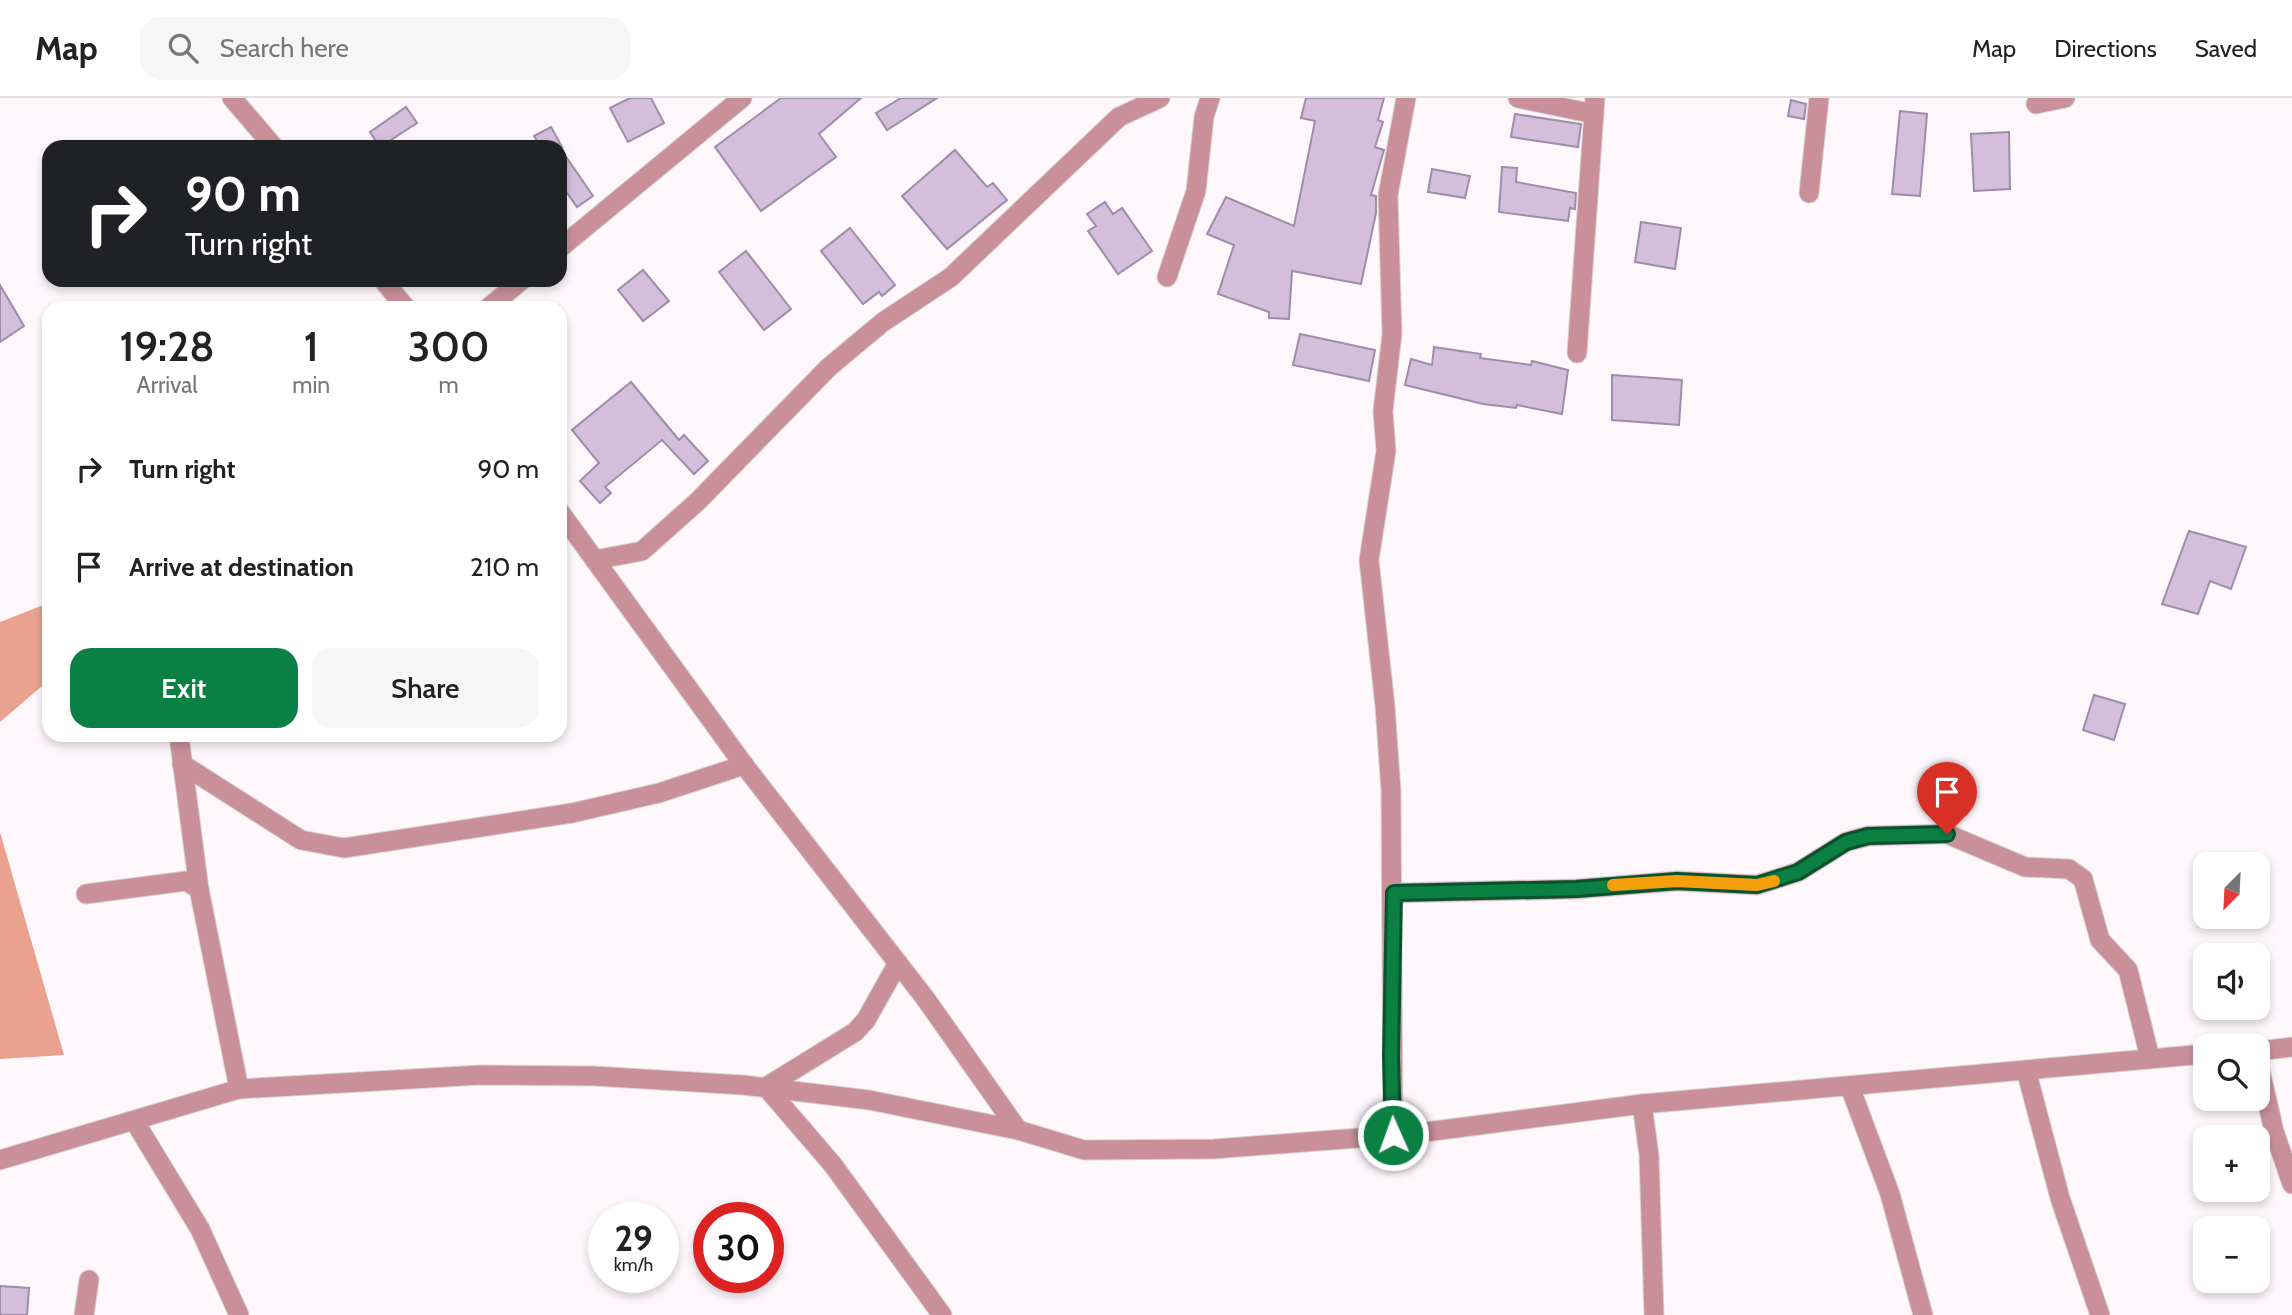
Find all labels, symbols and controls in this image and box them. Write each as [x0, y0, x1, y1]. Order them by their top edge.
search box [140, 17, 630, 80]
text: Map [35, 28, 98, 68]
icon: search [164, 29, 202, 67]
text: Search here [220, 32, 349, 64]
text: Map [1972, 34, 2016, 63]
text: Directions [2054, 34, 2157, 63]
text: Saved [2195, 34, 2257, 63]
text: 90 m [185, 164, 301, 223]
icon: right [70, 168, 161, 259]
text: Turn right [185, 224, 312, 263]
text: 19:28 [120, 320, 215, 372]
text: 1 [304, 320, 319, 372]
text: 300 [408, 320, 489, 372]
text: Arrival [137, 371, 198, 399]
text: min [292, 371, 330, 399]
text: m [438, 371, 459, 399]
icon: right [70, 450, 108, 488]
text: Turn right [129, 453, 235, 485]
text: 90 m [477, 453, 539, 485]
icon: arrive [70, 548, 108, 586]
text: Arrive at destination [129, 551, 354, 583]
text: 210 m [470, 551, 539, 583]
button: Exit [70, 648, 298, 728]
button: Share [312, 648, 539, 728]
pin [1917, 762, 1977, 834]
icon: arrive [1928, 773, 1966, 811]
north arrow [2193, 852, 2270, 929]
map controls [2193, 852, 2270, 1293]
button: sound [2193, 943, 2270, 1020]
button: search [2193, 1034, 2270, 1111]
position arrow [1356, 1098, 1430, 1172]
button: + [2193, 1125, 2270, 1202]
speed limit sign: 30 [693, 1202, 784, 1293]
button: − [2193, 1216, 2270, 1293]
text: 29 [614, 1217, 653, 1260]
text: km/h [614, 1254, 653, 1276]

